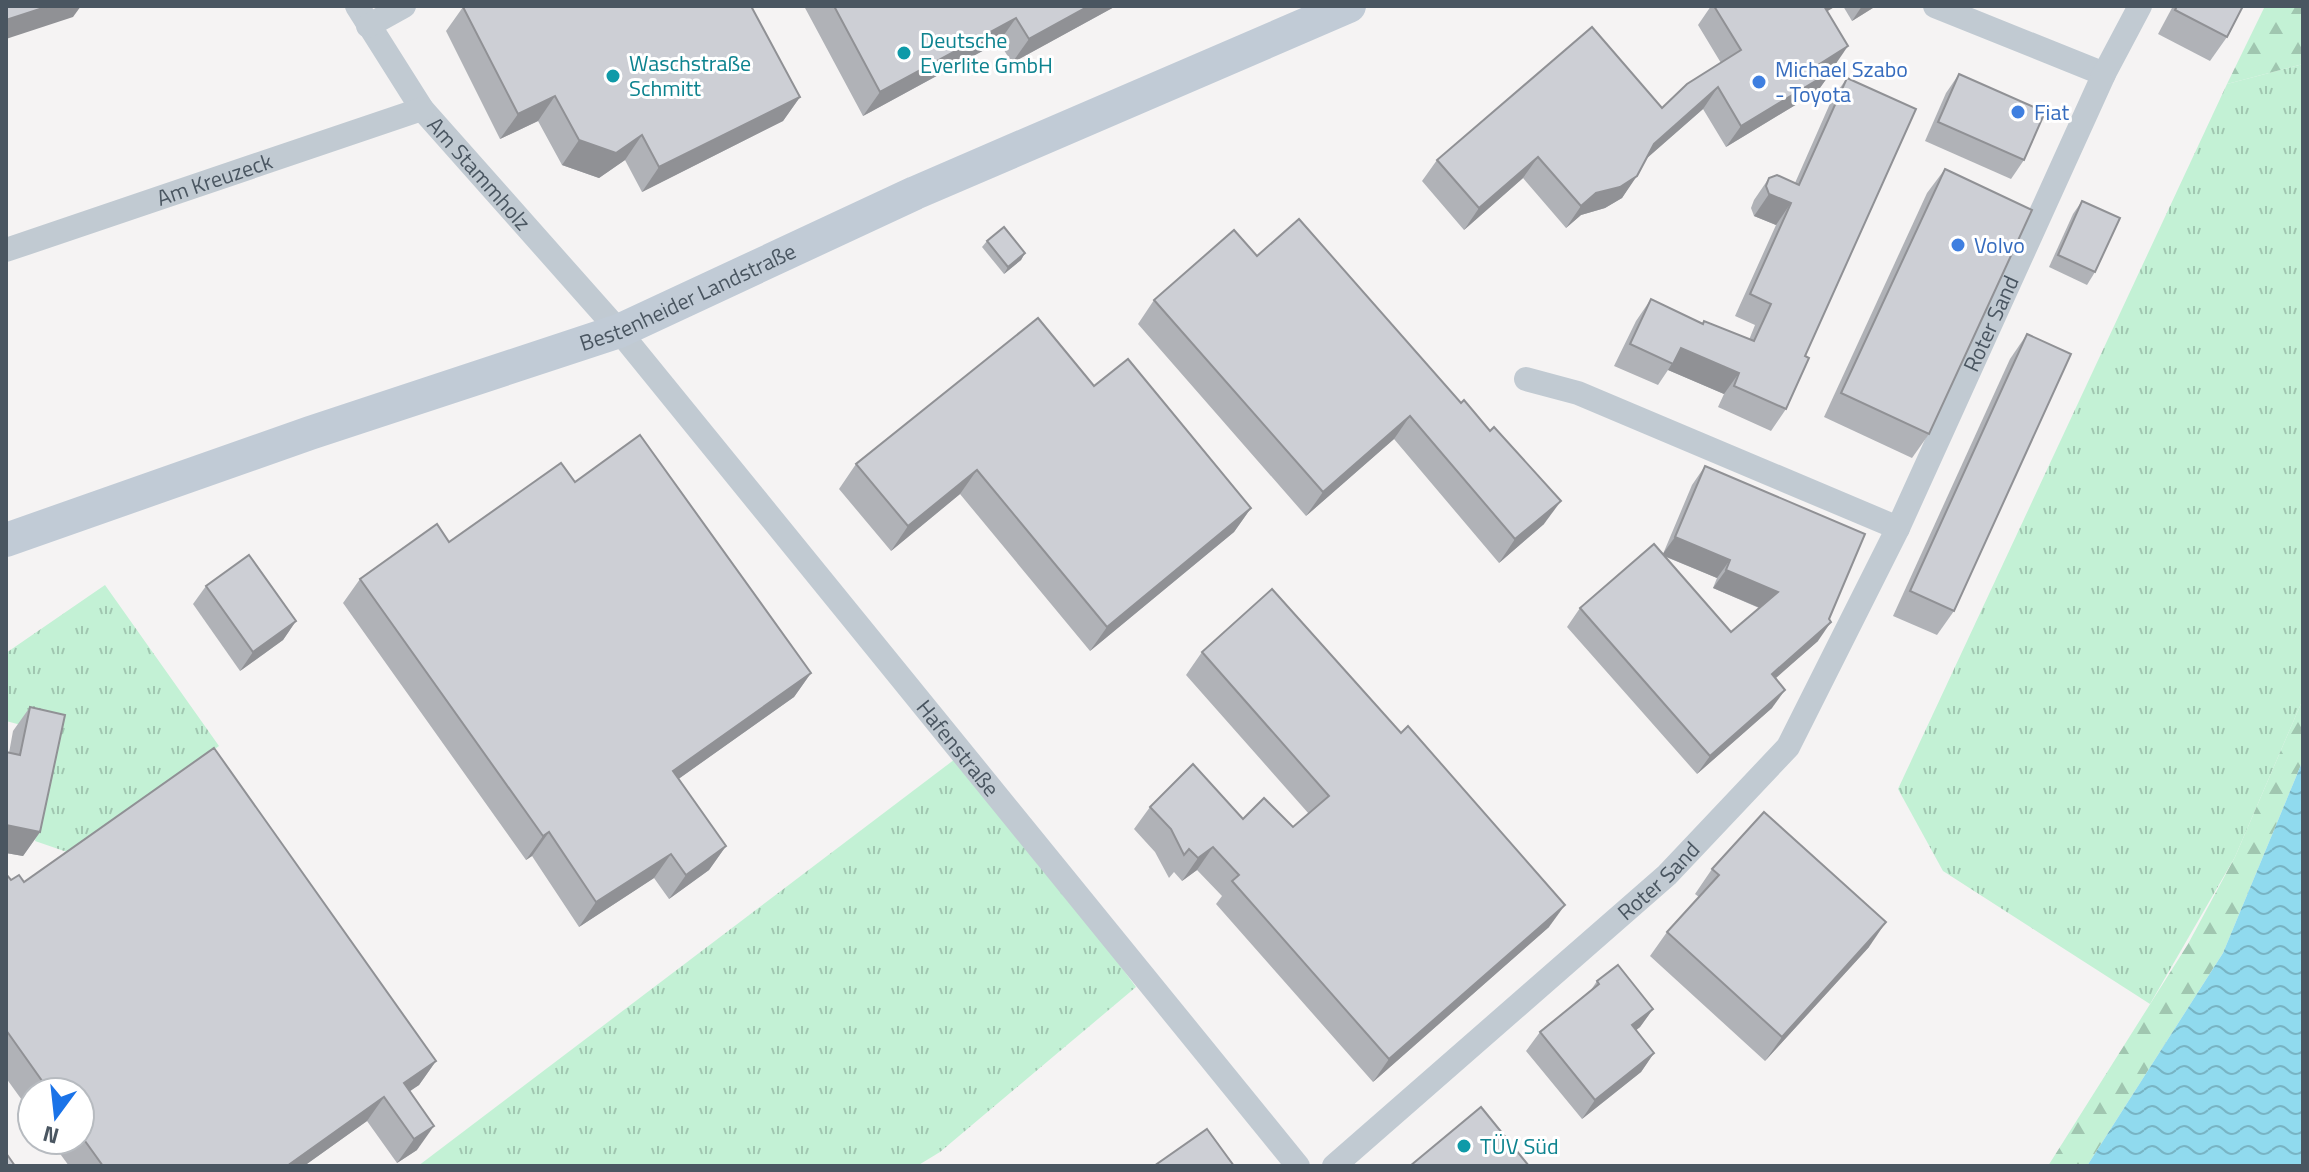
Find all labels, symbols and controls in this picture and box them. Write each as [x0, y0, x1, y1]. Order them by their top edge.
place label: Deutsche Everlite GmbH [920, 23, 1053, 82]
marker: Deutsche Everlite GmbH [895, 44, 913, 62]
place label: Waschstraße Schmitt [629, 46, 751, 105]
place label: Michael Szabo - Toyota [1775, 52, 1908, 111]
marker: Waschstraße Schmitt [604, 67, 622, 85]
marker: Michael Szabo - Toyota [1750, 73, 1768, 91]
place label: Fiat [2034, 95, 2069, 129]
marker: Fiat [2009, 103, 2027, 121]
street label: Am Stammholz [419, 109, 539, 238]
street label: Am Kreuzeck [152, 144, 277, 215]
place label: Volvo [1974, 228, 2025, 262]
street label: Bestenheider Landstraße [575, 234, 801, 360]
marker: Volvo [1949, 236, 1967, 254]
street label: Roter Sand [1954, 270, 2027, 377]
street label: Hafenstraße [908, 692, 1008, 804]
street label: Roter Sand [1609, 833, 1708, 928]
north arrow [16, 1076, 96, 1156]
text: N [39, 1117, 63, 1154]
place label: TÜV Süd [1480, 1129, 1559, 1163]
marker: TÜV Süd [1455, 1137, 1473, 1155]

